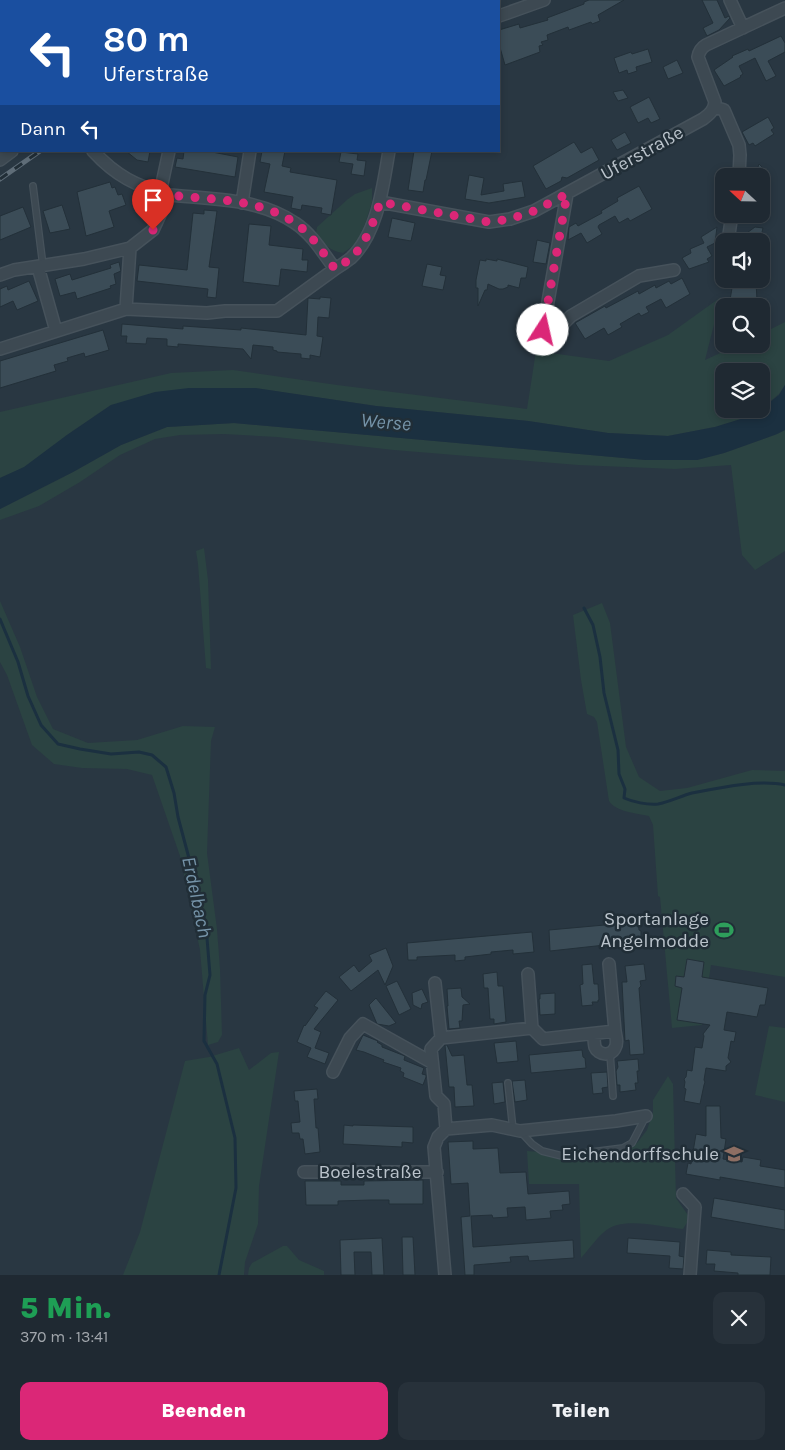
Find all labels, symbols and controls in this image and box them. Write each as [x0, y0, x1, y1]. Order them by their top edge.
text: 80 m [103, 19, 190, 60]
icon: left [20, 20, 85, 85]
text: Uferstraße [103, 61, 209, 87]
icon: left [76, 115, 104, 143]
text: Dann [20, 118, 66, 140]
street label: Uferstraße [597, 121, 687, 185]
north arrow [715, 168, 770, 222]
map controls [715, 168, 770, 418]
pin [132, 179, 174, 230]
icon: arrive [139, 186, 167, 214]
button: sound [715, 233, 770, 288]
button: search [715, 298, 770, 353]
position arrow [516, 303, 568, 355]
button: layers [715, 363, 770, 418]
water label: Werse [360, 408, 412, 436]
water label: Erdelbach [177, 854, 217, 940]
place label: Sportanlage Angelmodde [600, 908, 709, 952]
sports icon: Sportanlage Angelmodde [713, 919, 735, 941]
place label: Eichendorffschule [561, 1143, 719, 1165]
school or university icon: Eichendorffschule [723, 1143, 745, 1165]
street label: Boelestraße [319, 1161, 421, 1183]
text: 5 Min. [20, 1290, 111, 1326]
button: close [713, 1292, 765, 1344]
text: 370 m · 13:41 [20, 1327, 108, 1346]
button: Beenden [20, 1382, 388, 1440]
button: Teilen [398, 1382, 765, 1440]

